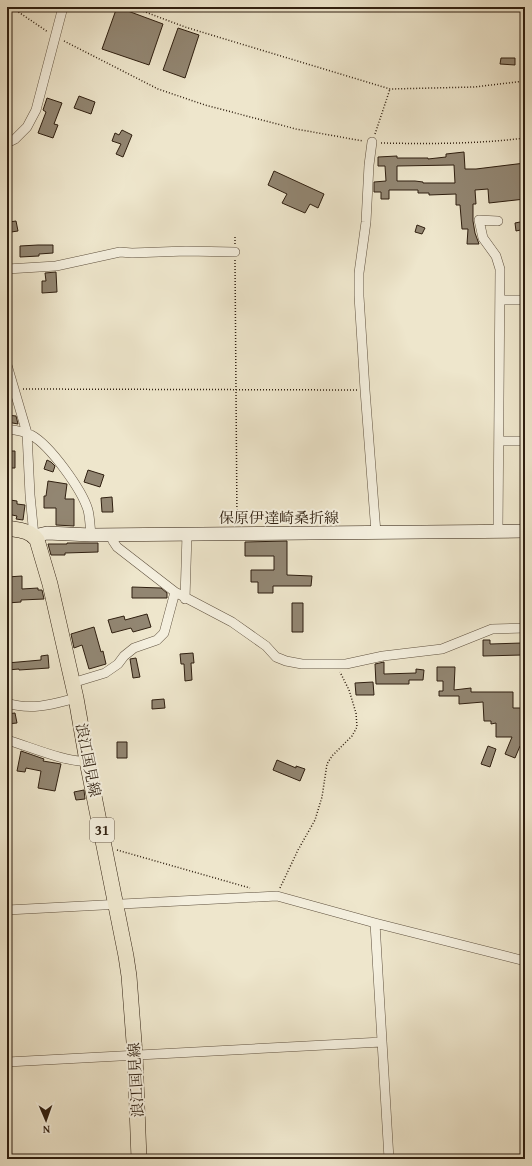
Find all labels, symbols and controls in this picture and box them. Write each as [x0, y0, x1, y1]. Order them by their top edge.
street label: 保原伊達崎桑折線 [219, 507, 339, 528]
street label: 浪江国見線 [71, 721, 106, 799]
road number: 31 [90, 818, 114, 842]
street label: 浪江国見線 [123, 1042, 148, 1118]
north arrow [26, 1100, 66, 1140]
text: N [42, 1122, 50, 1138]

